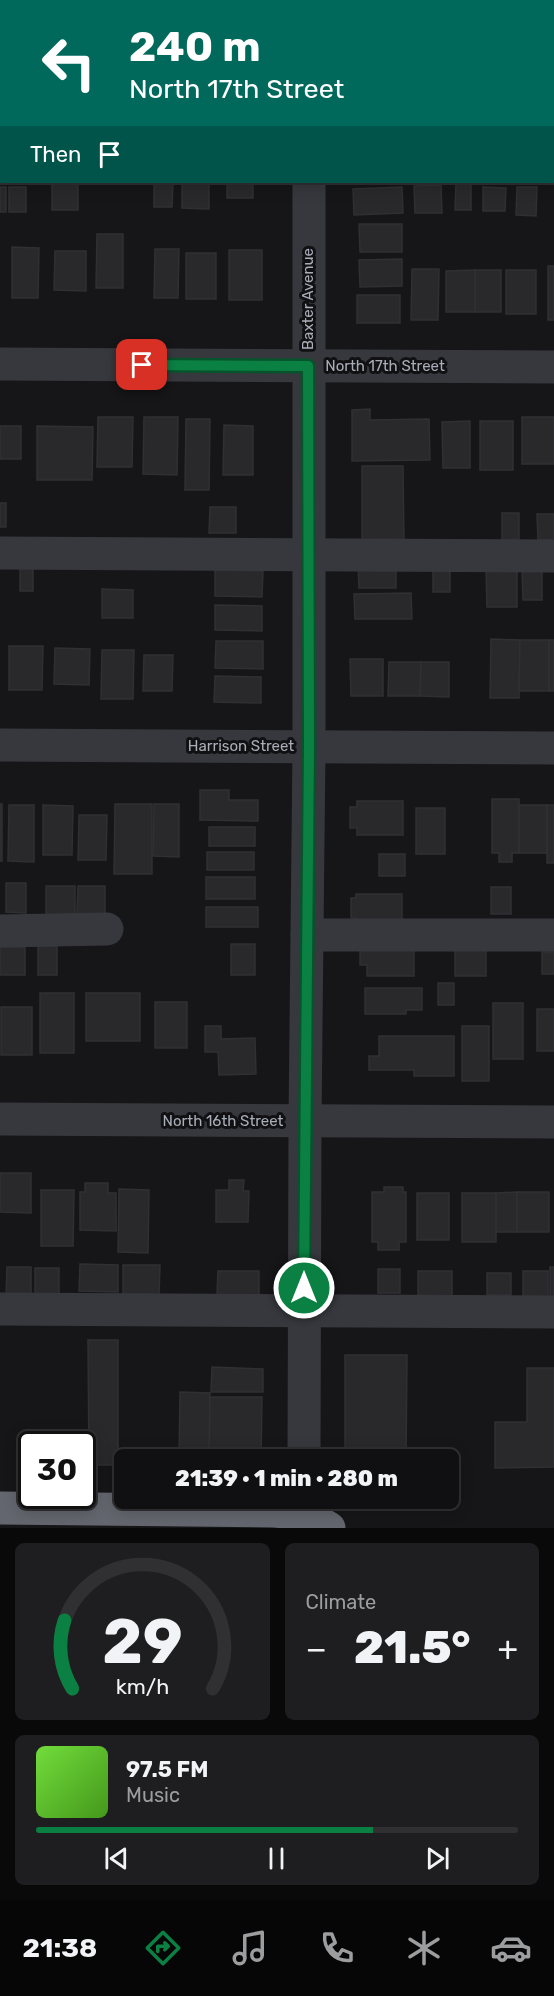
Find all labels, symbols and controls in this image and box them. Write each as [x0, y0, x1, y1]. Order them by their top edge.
text: 240 m [129, 22, 261, 72]
icon: left [30, 24, 108, 102]
text: North 17th Street [129, 73, 344, 105]
icon: arrive [93, 138, 126, 171]
text: Then [30, 141, 81, 168]
street label: Baxter Avenue [299, 248, 317, 350]
pin [116, 339, 167, 390]
icon: arrive [125, 348, 158, 381]
street label: North 17th Street [325, 357, 445, 375]
street label: Harrison Street [188, 737, 294, 755]
street label: North 16th Street [163, 1112, 284, 1130]
position arrow [272, 1256, 336, 1320]
speed limit sign: 30 [18, 1431, 96, 1509]
text: 21:39 · 1 min · 280 m [175, 1465, 398, 1492]
text: Climate [306, 1590, 376, 1614]
text: 29 [102, 1605, 183, 1679]
text: 21.5° [354, 1621, 470, 1674]
text: − [306, 1629, 327, 1668]
text: + [497, 1629, 518, 1668]
text: km/h [115, 1674, 169, 1699]
text: 97.5 FM [126, 1756, 208, 1783]
text: Music [126, 1783, 180, 1807]
icon: previous [100, 1842, 133, 1875]
icon: pause [260, 1842, 293, 1875]
icon: next [421, 1842, 454, 1875]
icon: directions [142, 1927, 184, 1969]
icon: music [229, 1927, 271, 1969]
icon: phone [316, 1927, 358, 1969]
icon: climate [403, 1927, 445, 1969]
icon: car [490, 1927, 532, 1969]
text: 21:38 [22, 1932, 97, 1964]

